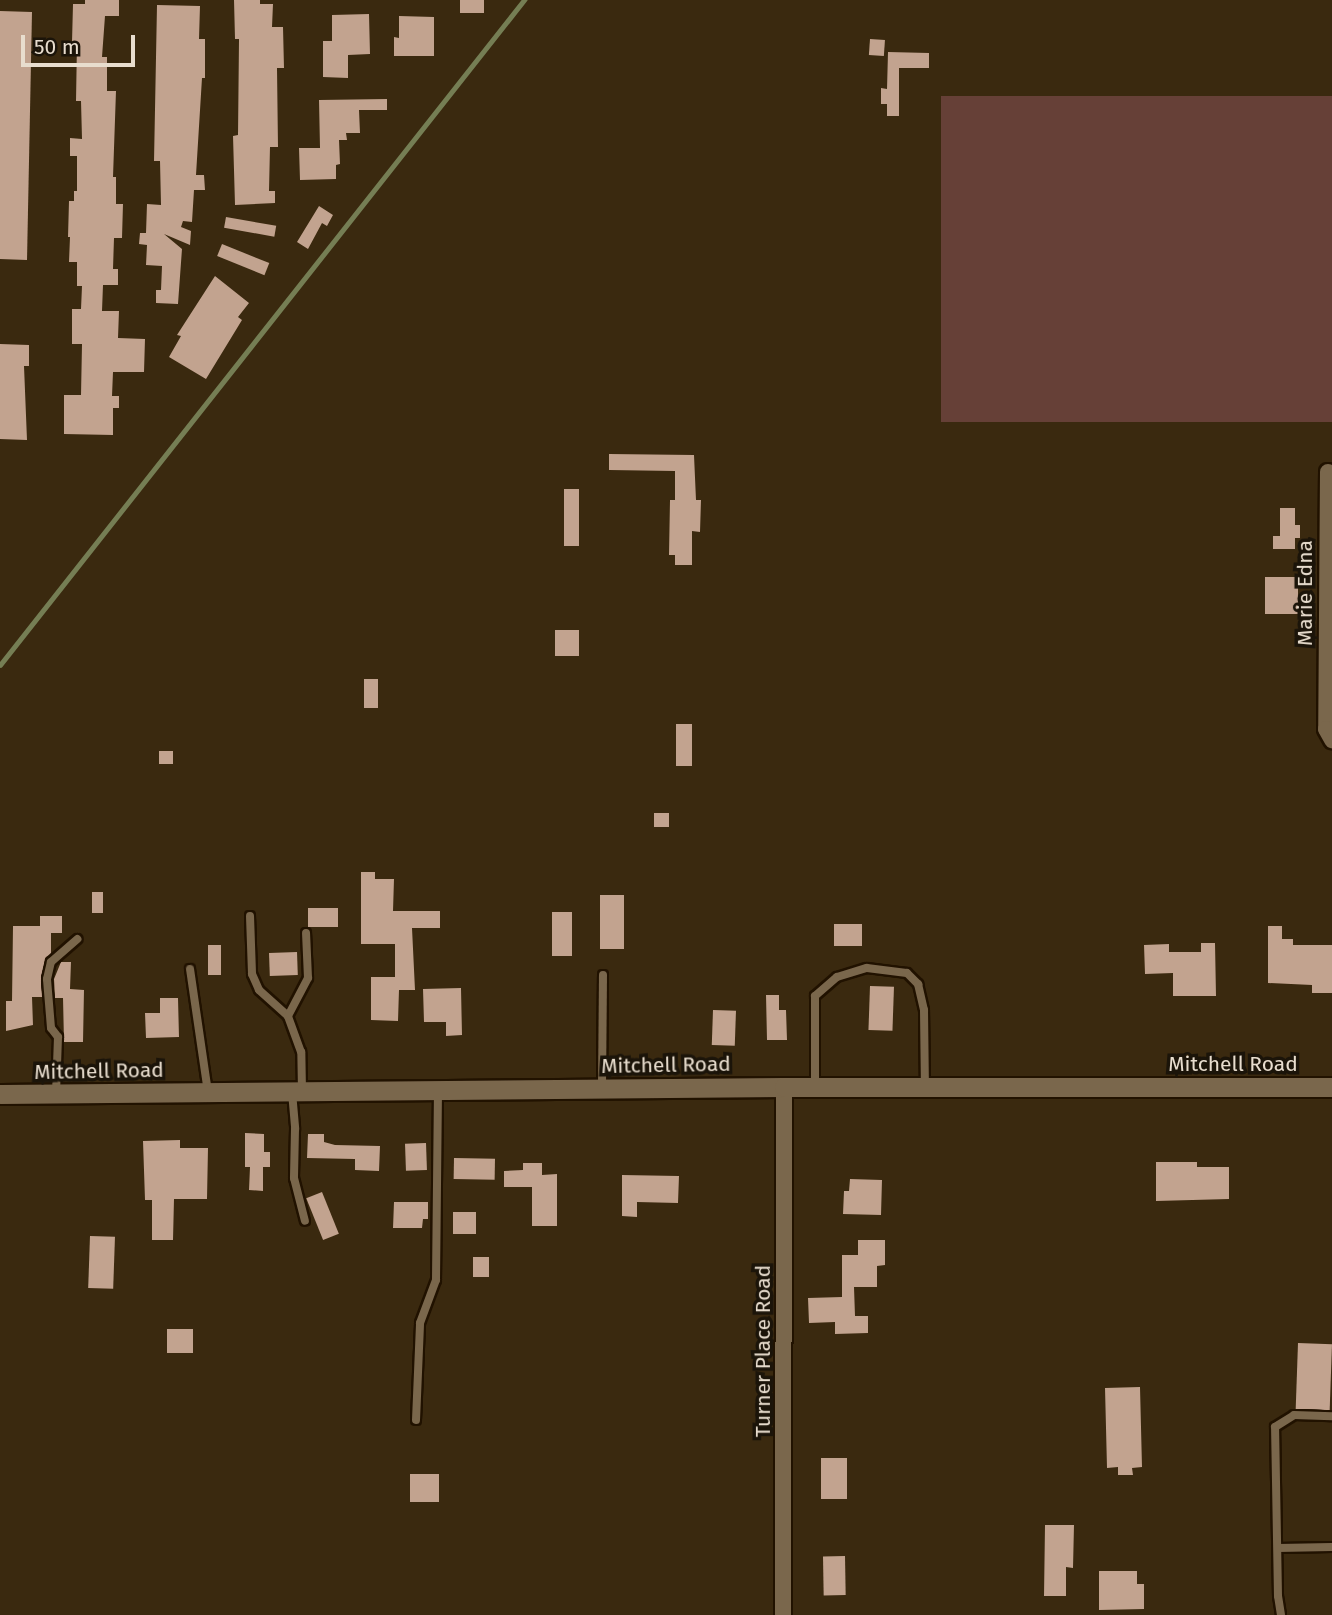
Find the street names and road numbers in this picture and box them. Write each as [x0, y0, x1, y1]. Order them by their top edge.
street label: Marie Edna [1292, 540, 1318, 646]
street label: Mitchell Road [601, 1051, 731, 1079]
street label: Mitchell Road [1168, 1051, 1298, 1077]
street label: Mitchell Road [34, 1057, 164, 1085]
street label: Turner Place Road [750, 1265, 776, 1437]

